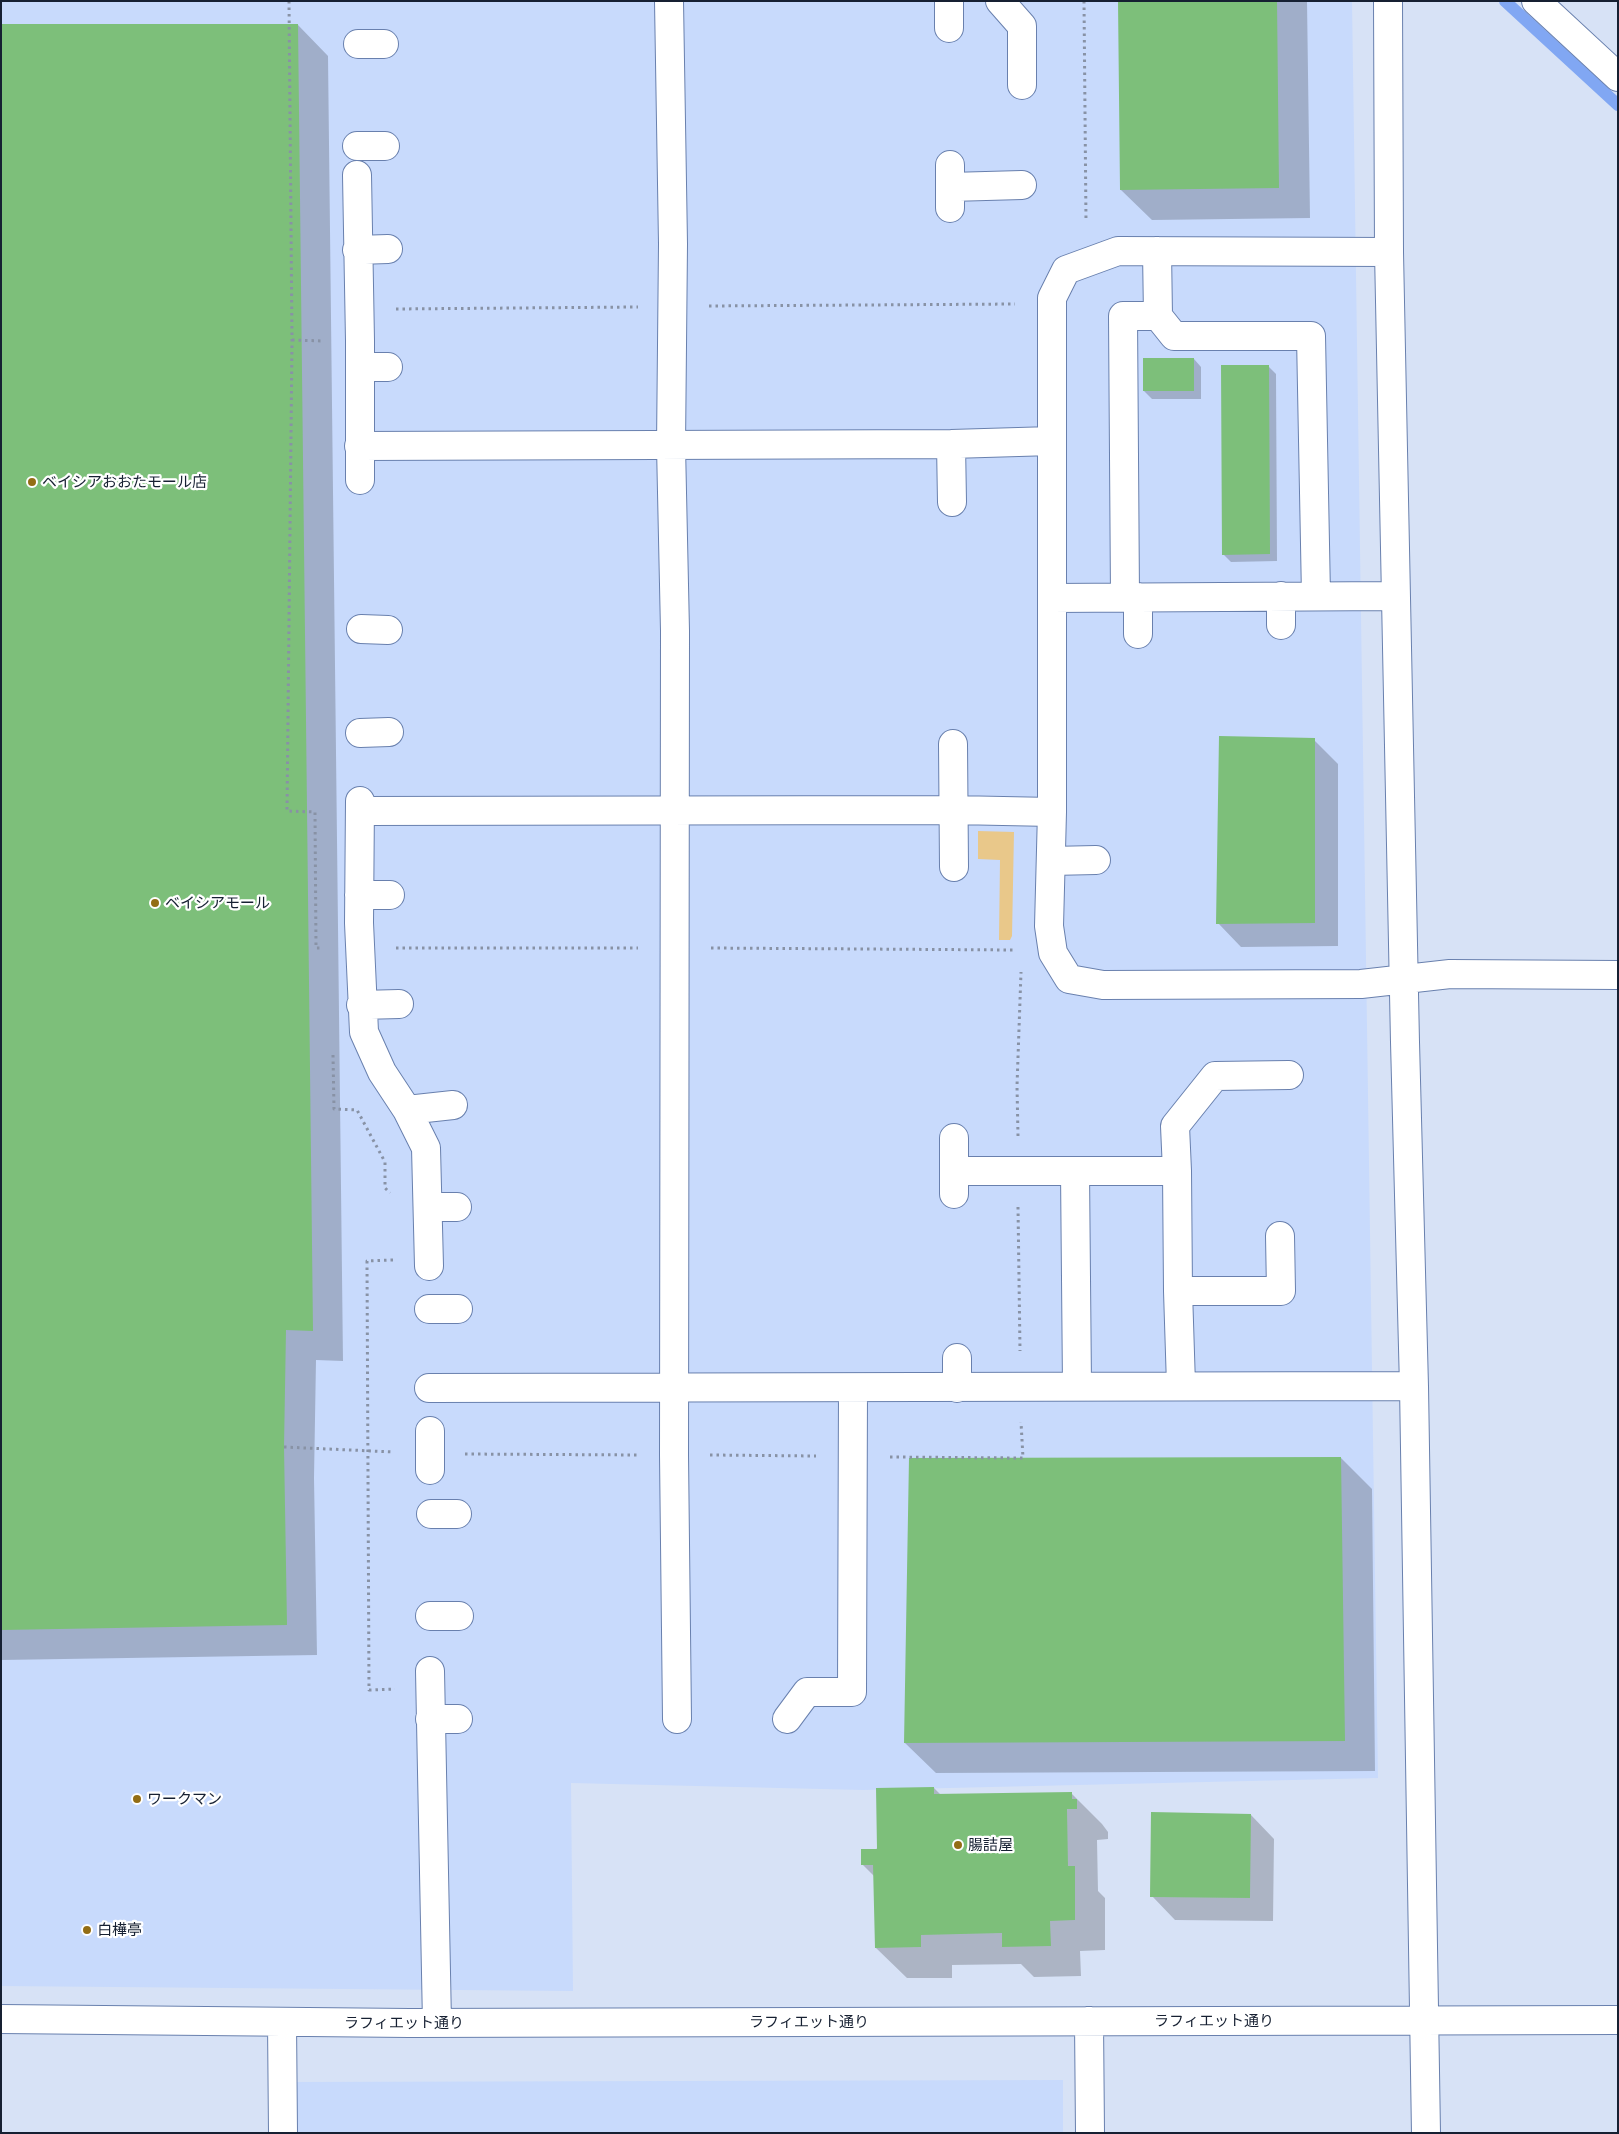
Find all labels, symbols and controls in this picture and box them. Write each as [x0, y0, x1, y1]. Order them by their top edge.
place label: ベイシアおおたモール店 [42, 473, 207, 491]
marker: ベイシアおおたモール店 [26, 476, 38, 488]
place label: ベイシアモール [165, 894, 270, 912]
marker: ベイシアモール [149, 897, 161, 909]
place label: ワークマン [147, 1790, 222, 1808]
marker: ワークマン [131, 1793, 143, 1805]
place label: 腸詰屋 [968, 1836, 1013, 1854]
marker: 腸詰屋 [952, 1839, 964, 1851]
place label: 白樺亭 [97, 1921, 142, 1939]
marker: 白樺亭 [81, 1924, 93, 1936]
street label: ラフィエット通り [1154, 2012, 1274, 2030]
street label: ラフィエット通り [749, 2013, 869, 2031]
street label: ラフィエット通り [344, 2014, 464, 2032]

